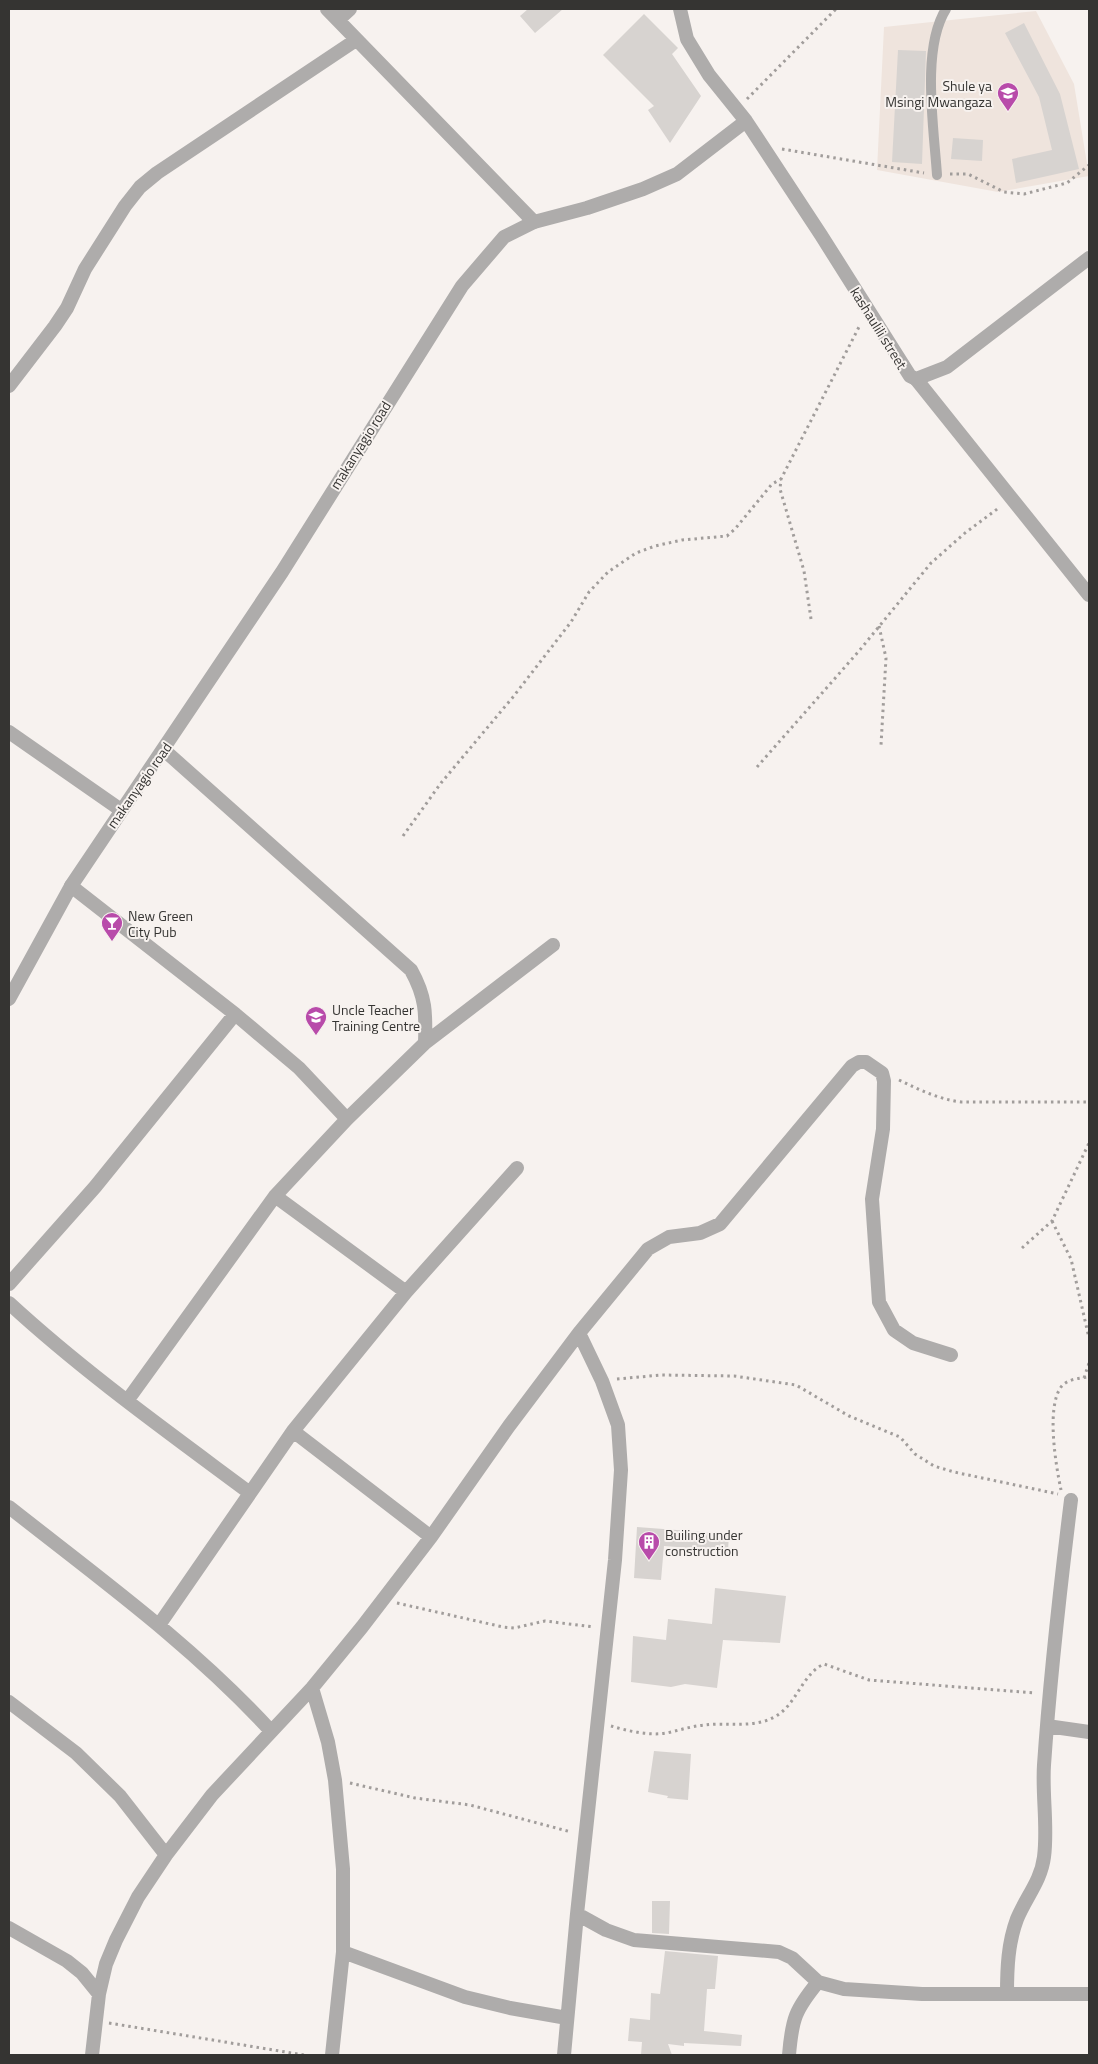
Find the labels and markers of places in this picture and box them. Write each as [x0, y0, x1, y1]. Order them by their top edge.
place label: Shule ya Msingi Mwangaza [885, 75, 992, 112]
school or university icon: Shule ya Msingi Mwangaza [996, 81, 1020, 112]
place label: New Green City Pub [128, 905, 193, 942]
bar icon: New Green City Pub [100, 911, 124, 942]
place label: Uncle Teacher Training Centre [332, 999, 420, 1036]
school or university icon: Uncle Teacher Training Centre [304, 1005, 328, 1036]
place label: Builing under construction [665, 1524, 743, 1561]
building icon: Builing under construction [637, 1530, 661, 1561]

